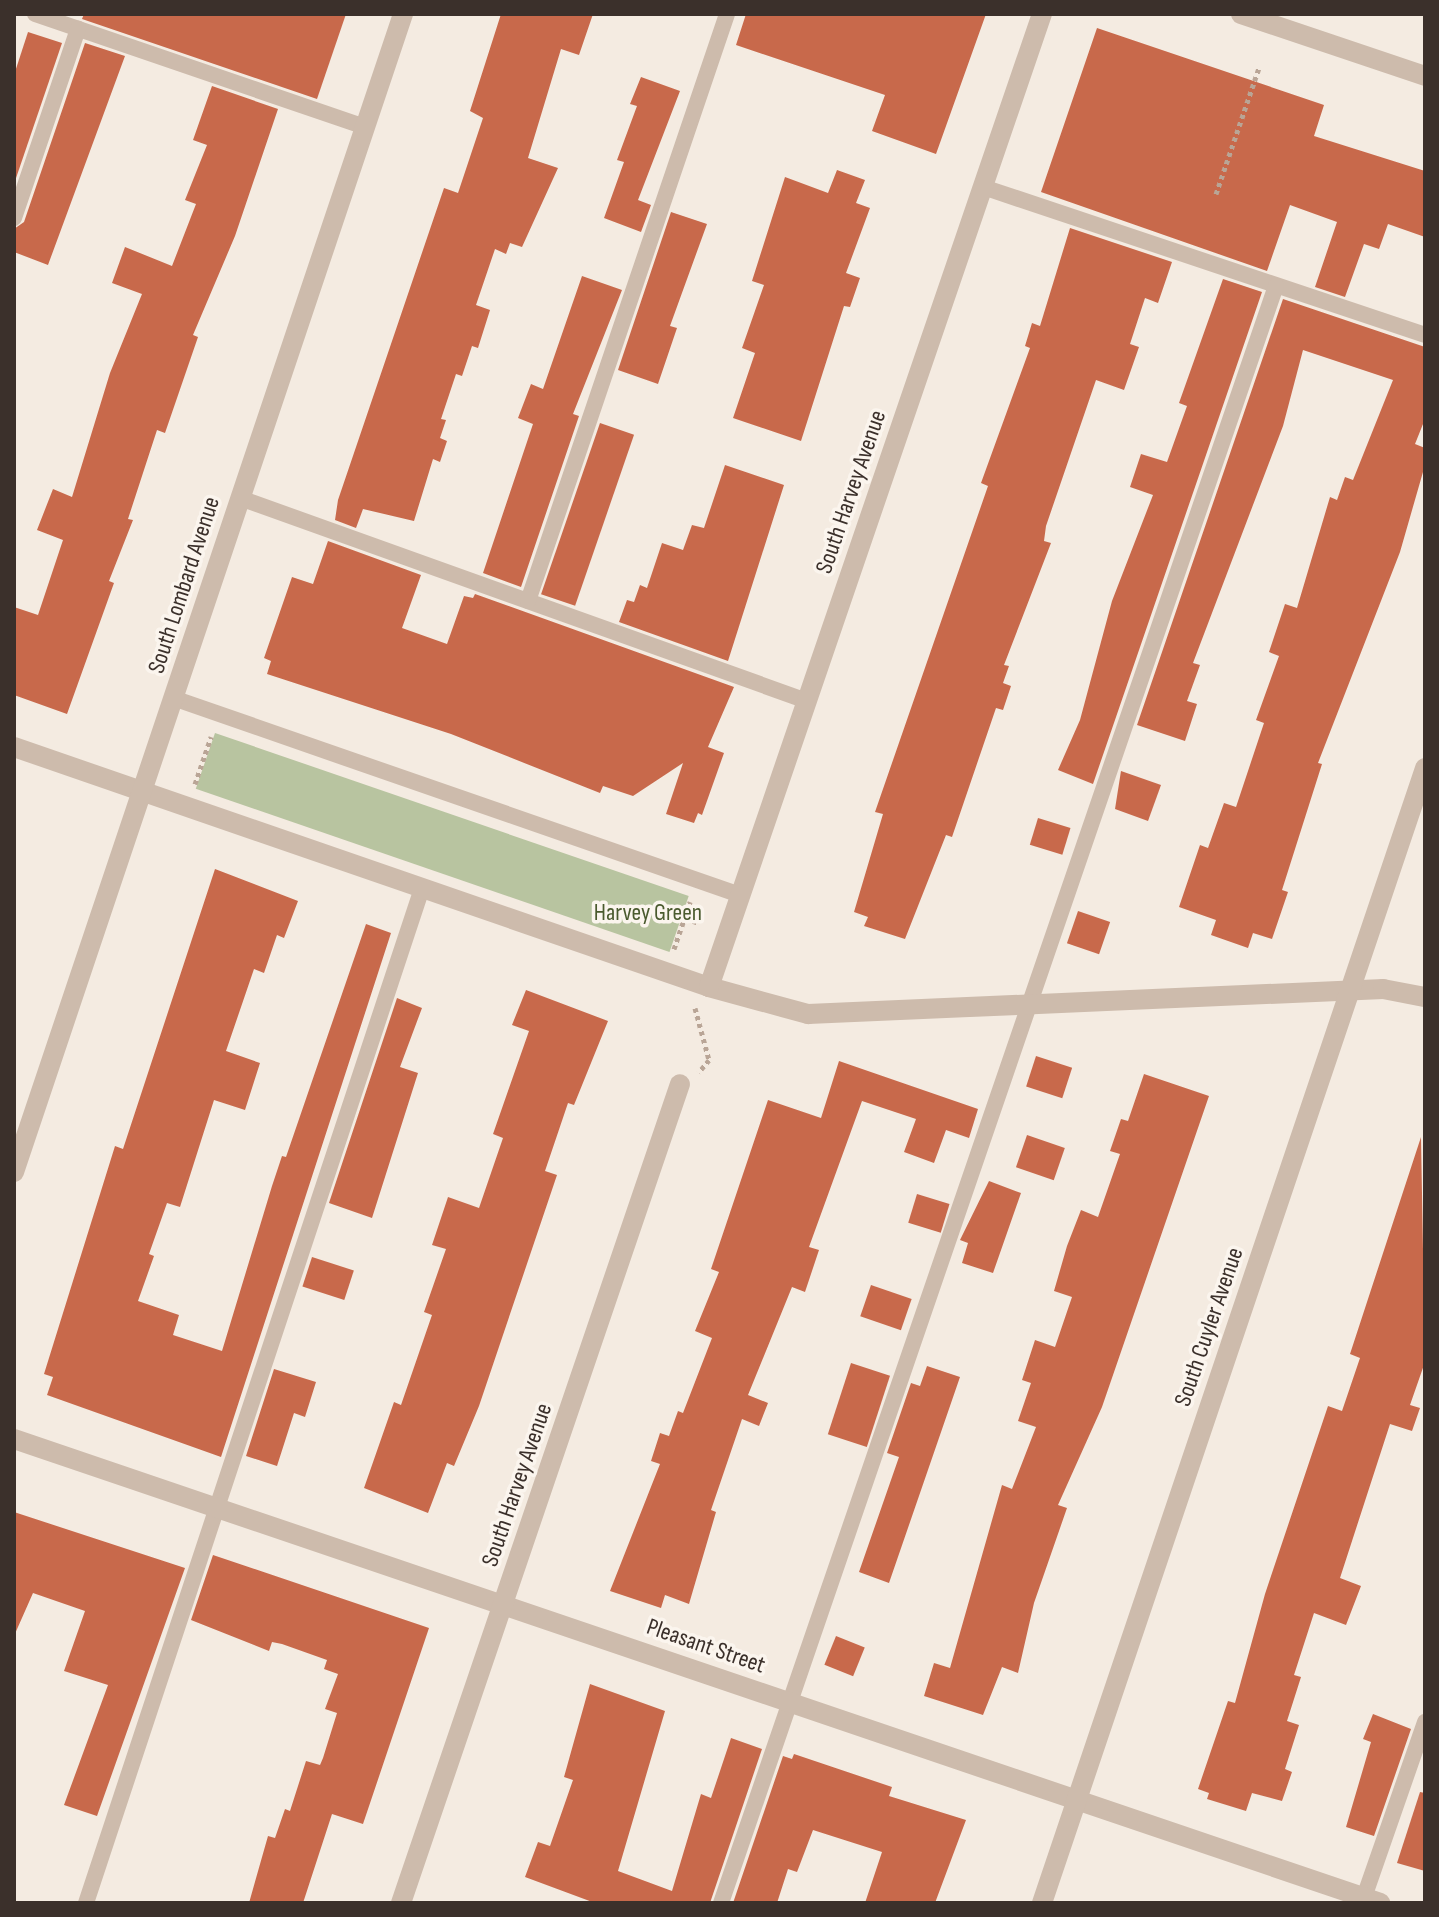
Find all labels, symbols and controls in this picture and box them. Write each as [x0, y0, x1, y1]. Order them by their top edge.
street label: South Harvey Avenue [810, 407, 892, 577]
street label: South Lombard Avenue [142, 493, 226, 677]
park label: Harvey Green [594, 899, 702, 927]
street label: South Cuyler Avenue [1168, 1244, 1250, 1410]
street label: South Harvey Avenue [476, 1400, 558, 1570]
street label: Pleasant Street [643, 1612, 769, 1680]

